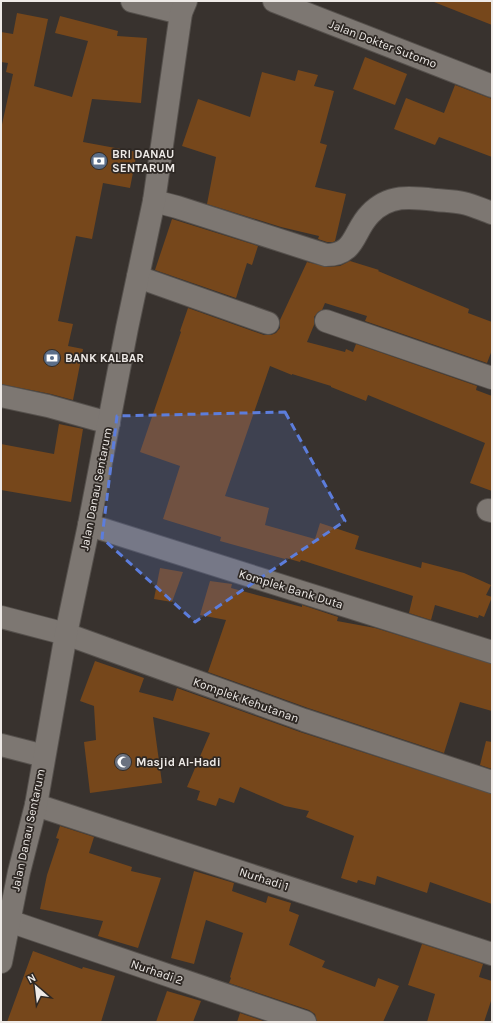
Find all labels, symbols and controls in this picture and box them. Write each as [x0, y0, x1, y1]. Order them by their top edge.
street label: Jalan Dokter Sutomo [327, 17, 439, 71]
place label: BRI DANAU SENTARUM [112, 147, 175, 175]
bank icon: BRI DANAU SENTARUM [89, 151, 109, 171]
bank icon: BANK KALBAR [42, 348, 62, 368]
place label: BANK KALBAR [65, 351, 144, 365]
street label: Jalan Danau Sentarum [77, 427, 115, 551]
street label: Komplek Bank Duta [237, 566, 345, 612]
street label: Komplek Kehutanan [191, 674, 301, 726]
mosque icon: Masjid Al-Hadi [113, 752, 133, 772]
place label: Masjid Al-Hadi [136, 755, 221, 769]
street label: Jalan Danau Sentarum [8, 768, 48, 892]
street label: Nurhadi 1 [238, 864, 290, 894]
street label: Nurhadi 2 [129, 957, 185, 987]
north arrow [16, 967, 56, 1007]
text: N [25, 971, 38, 986]

